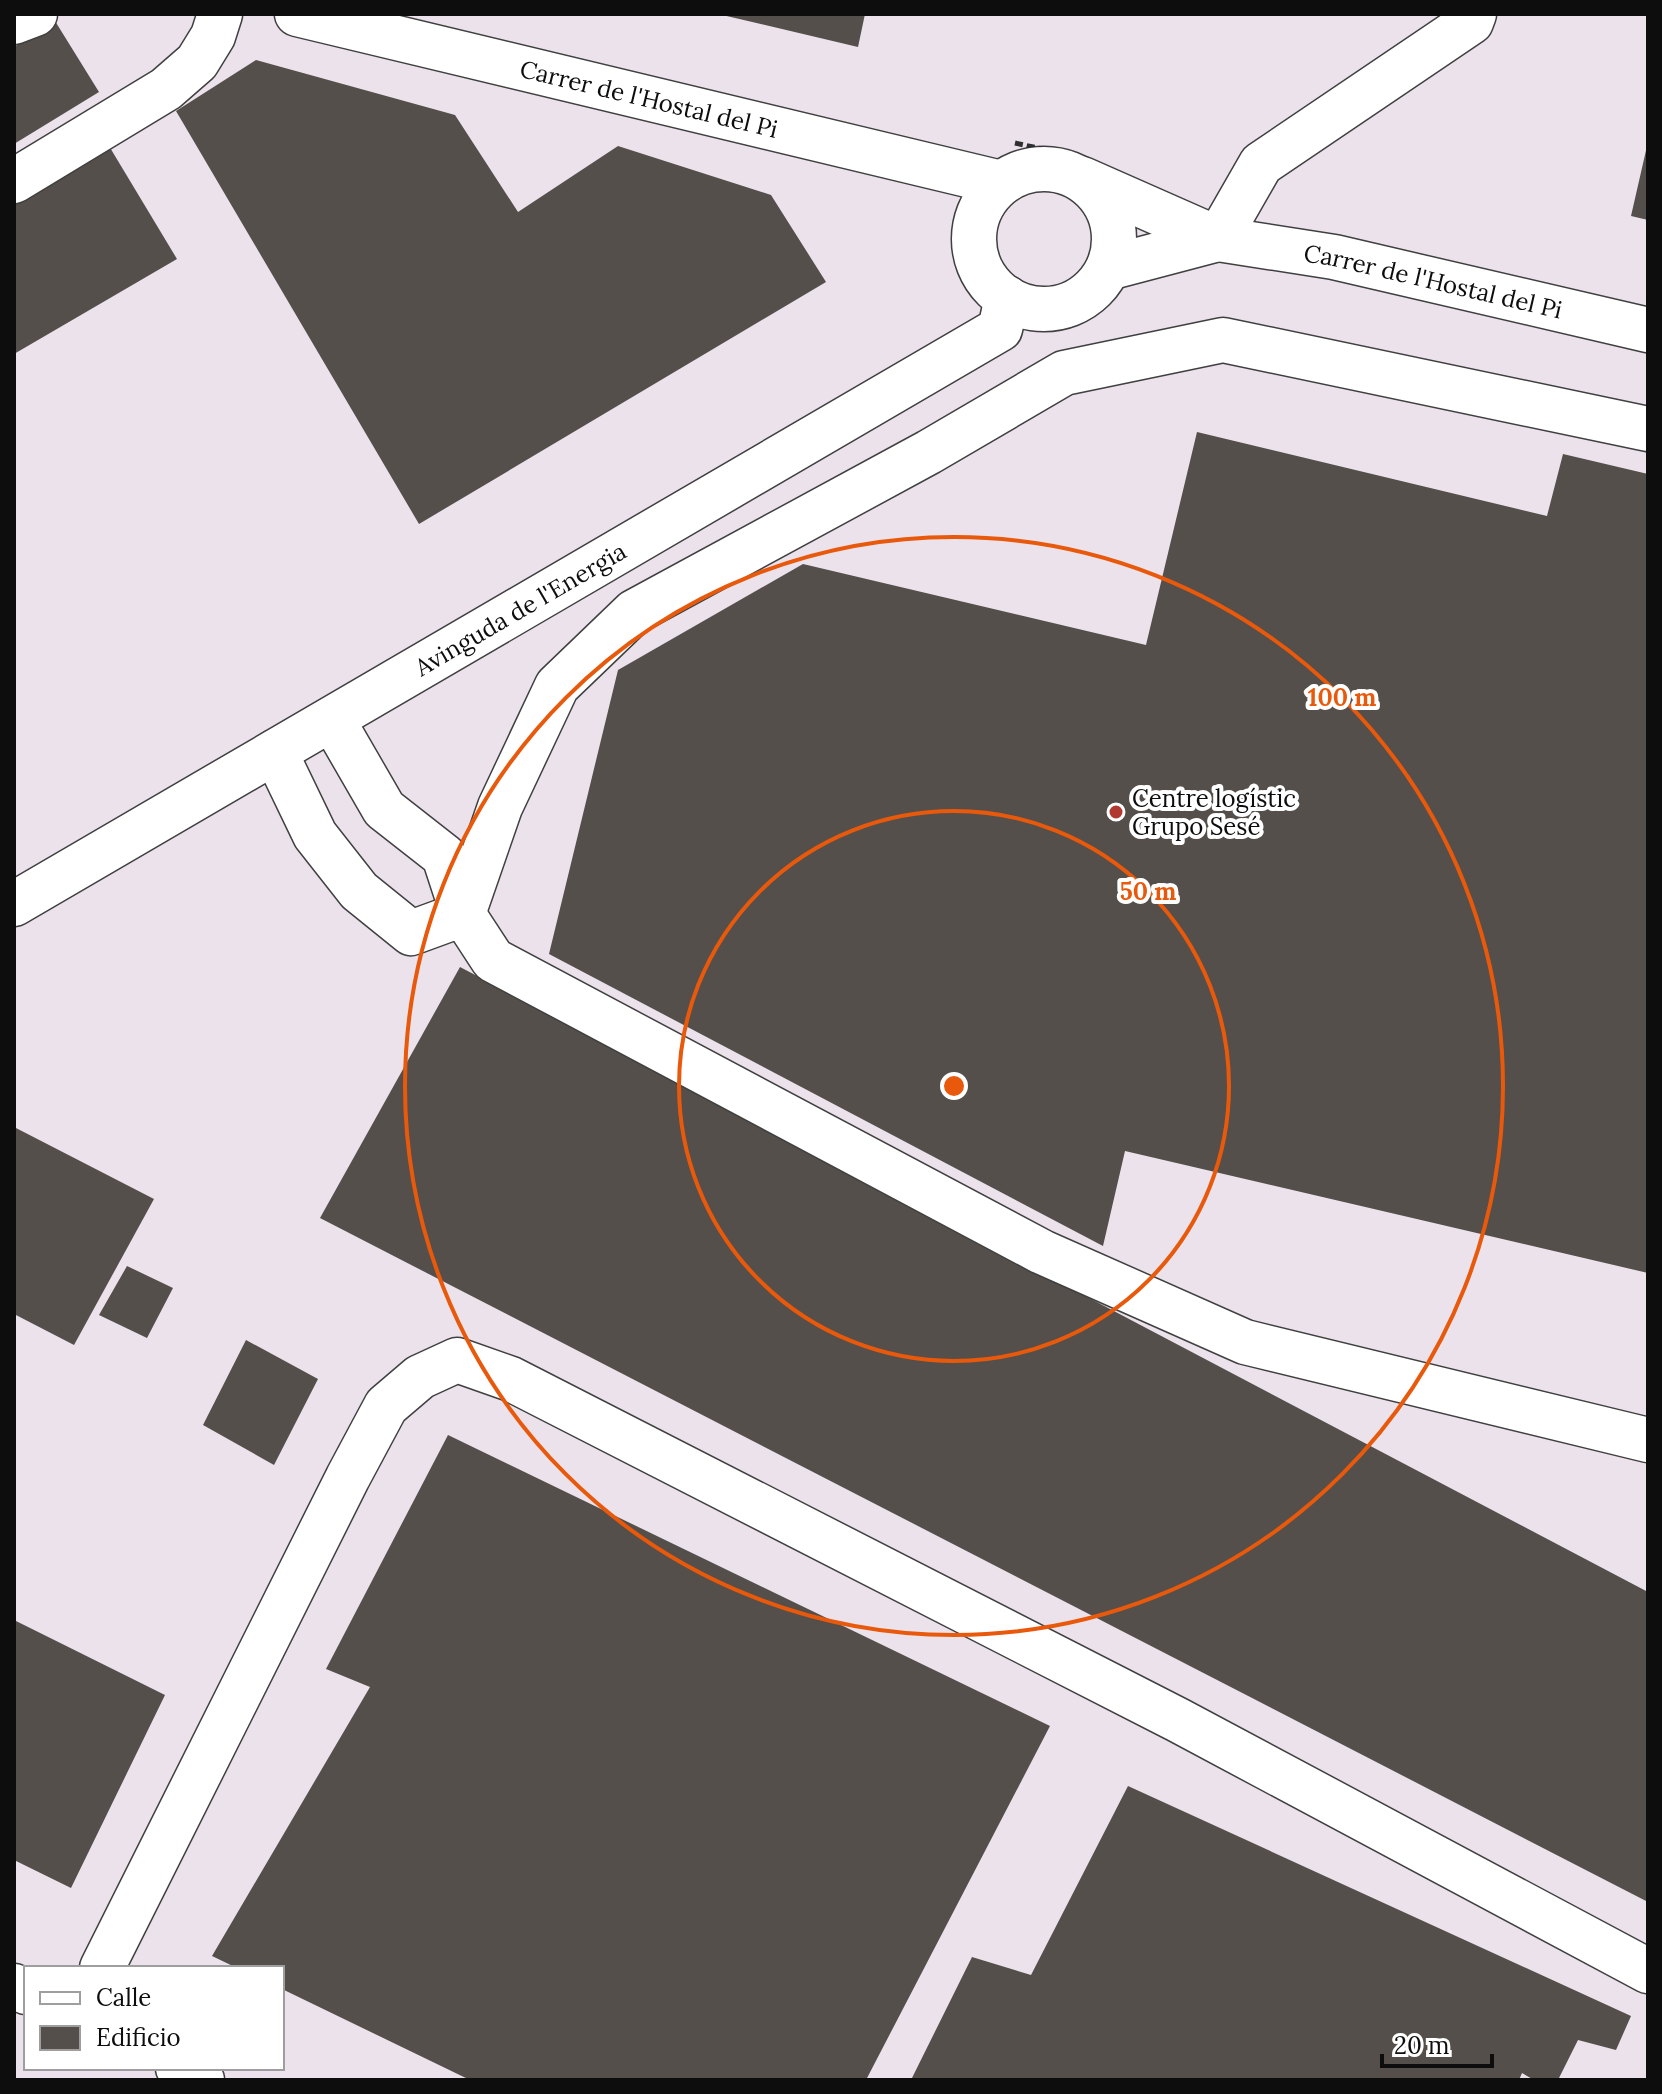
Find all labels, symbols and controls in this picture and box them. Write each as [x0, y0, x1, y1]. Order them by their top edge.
street label: Carrer de l'Hostal del Pi [517, 53, 781, 144]
street label: Carrer de l'Hostal del Pi [1302, 237, 1565, 325]
street label: Avinguda de l'Energia [408, 535, 632, 683]
text: 100 m [1308, 682, 1376, 713]
place label: Centre logístic Grupo Sesé [1132, 783, 1296, 842]
marker: Centre logístic Grupo Sesé [1107, 803, 1125, 821]
text: 50 m [1120, 876, 1176, 907]
centre of rings [940, 1072, 968, 1100]
legend [24, 1966, 284, 2070]
text: Calle [96, 1982, 151, 2013]
scale bar [1382, 2018, 1492, 2068]
text: Edificio [96, 2022, 181, 2053]
text: 20 m [1394, 2030, 1450, 2061]

